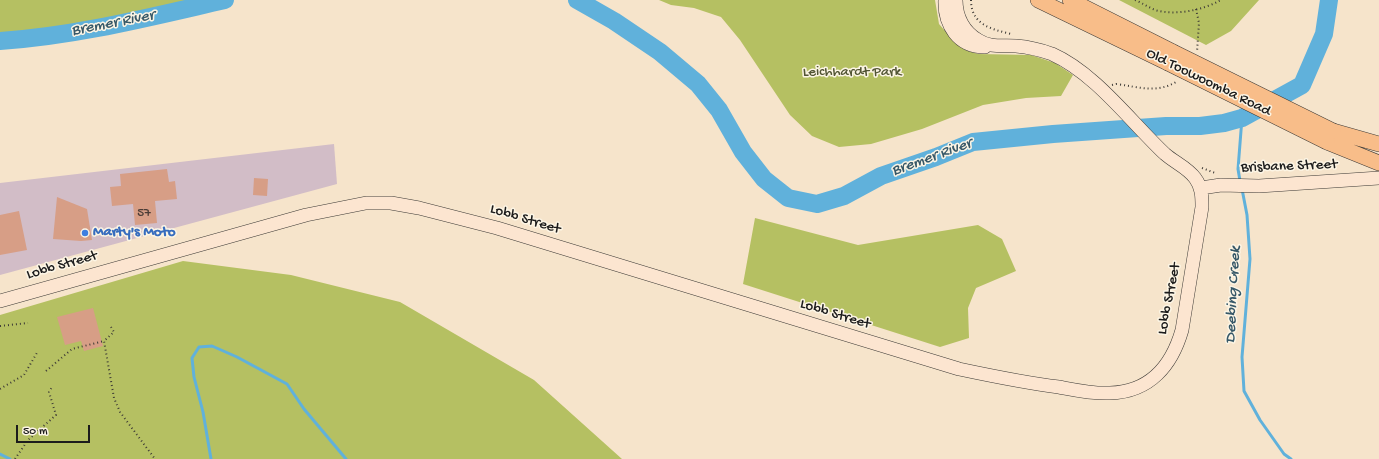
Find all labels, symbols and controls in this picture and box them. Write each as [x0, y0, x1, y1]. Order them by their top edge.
water label: Bremer River [70, 7, 156, 41]
street label: Old Toowoomba Road [1143, 45, 1273, 121]
park label: Leichhardt Park [803, 64, 901, 82]
water label: Bremer River [889, 135, 975, 181]
street label: Brisbane Street [1241, 156, 1337, 178]
street label: Lobb Street [488, 201, 562, 239]
house number: 57 [137, 206, 151, 222]
place label: Marty's Moto [93, 224, 176, 242]
marker: Marty's Moto [80, 228, 90, 238]
water label: Deebing Creek [1222, 246, 1246, 344]
street label: Lobb Street [25, 247, 99, 285]
street label: Lobb Street [1154, 262, 1186, 336]
street label: Lobb Street [798, 296, 872, 334]
scale bar [18, 417, 92, 443]
text: 50 m [23, 425, 48, 439]

